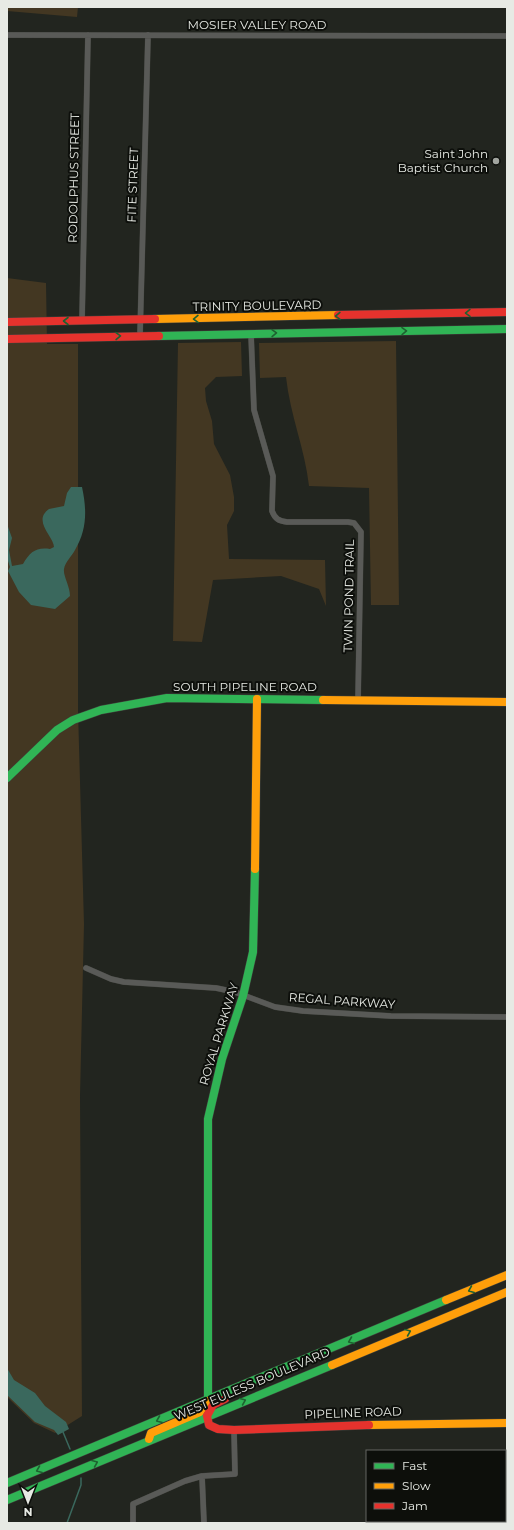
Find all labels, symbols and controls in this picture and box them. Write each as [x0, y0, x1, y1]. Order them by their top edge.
street label: MOSIER VALLEY ROAD [188, 17, 327, 32]
street label: RODOLPHUS STREET [65, 113, 82, 243]
place label: Saint John Baptist Church [398, 146, 488, 175]
street label: FITE STREET [124, 147, 141, 223]
marker: Saint John Baptist Church [491, 156, 501, 166]
street label: TRINITY BOULEVARD [192, 297, 322, 314]
one-way arrow [465, 309, 471, 317]
one-way arrow [335, 312, 341, 320]
one-way arrow [193, 315, 199, 323]
one-way arrow [63, 317, 69, 325]
one-way arrow [401, 327, 407, 335]
one-way arrow [271, 329, 277, 337]
one-way arrow [115, 332, 121, 340]
street label: TWIN POND TRAIL [340, 539, 357, 653]
street label: SOUTH PIPELINE ROAD [173, 679, 317, 694]
street label: ROYAL PARKWAY [196, 981, 241, 1087]
street label: REGAL PARKWAY [288, 989, 396, 1012]
one-way arrow [468, 1285, 475, 1293]
one-way arrow [403, 1329, 411, 1337]
one-way arrow [348, 1336, 355, 1344]
street label: WEST EULESS BOULEVARD [172, 1344, 332, 1423]
one-way arrow [239, 1398, 247, 1406]
street label: PIPELINE ROAD [304, 1403, 402, 1422]
one-way arrow [156, 1416, 163, 1424]
legend [366, 1450, 506, 1522]
text: Fast [402, 1458, 427, 1473]
one-way arrow [91, 1460, 98, 1468]
one-way arrow [35, 1465, 43, 1473]
text: Slow [402, 1478, 431, 1493]
north arrow [8, 1482, 48, 1522]
text: Jam [401, 1498, 428, 1513]
text: N [24, 1505, 32, 1519]

